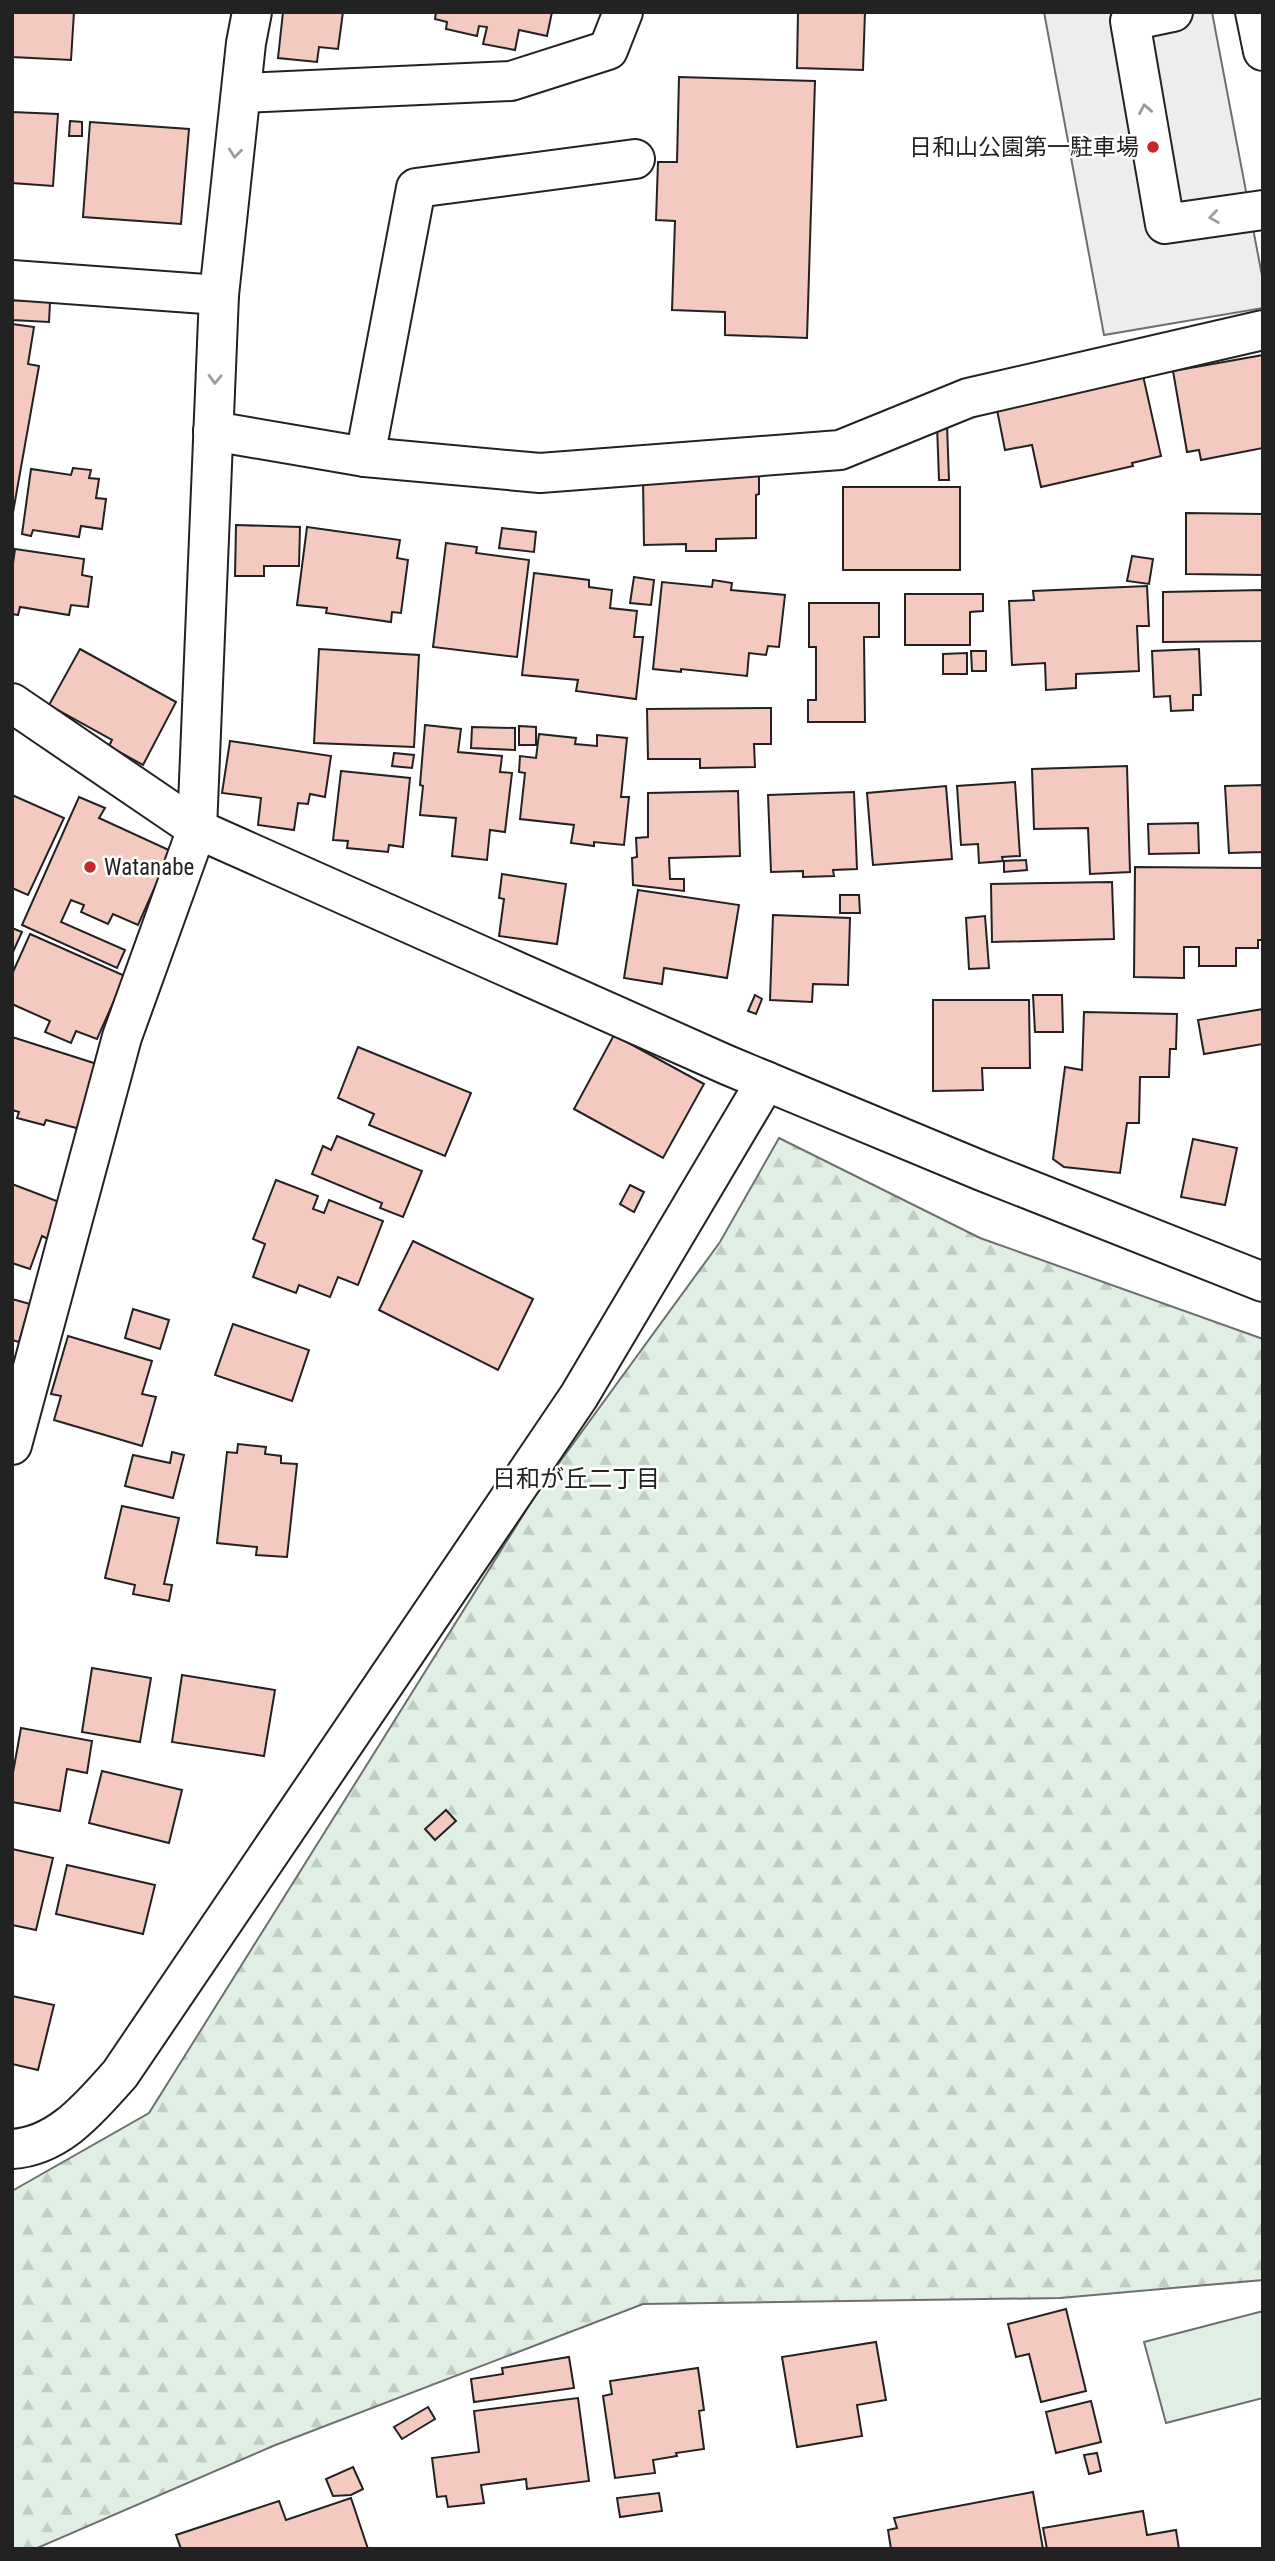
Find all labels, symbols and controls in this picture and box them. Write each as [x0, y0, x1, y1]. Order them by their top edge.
one-way arrow [1138, 103, 1153, 115]
place label: 日和山公園第一駐車場 [909, 134, 1139, 161]
marker: 日和山公園第一駐車場 [1145, 139, 1161, 155]
one-way arrow [227, 147, 242, 159]
one-way arrow [1208, 210, 1220, 225]
one-way arrow [208, 374, 223, 385]
place label: Watanabe [104, 854, 194, 881]
marker: Watanabe [82, 859, 98, 875]
district label: 日和が丘二丁目 [492, 1465, 660, 1493]

